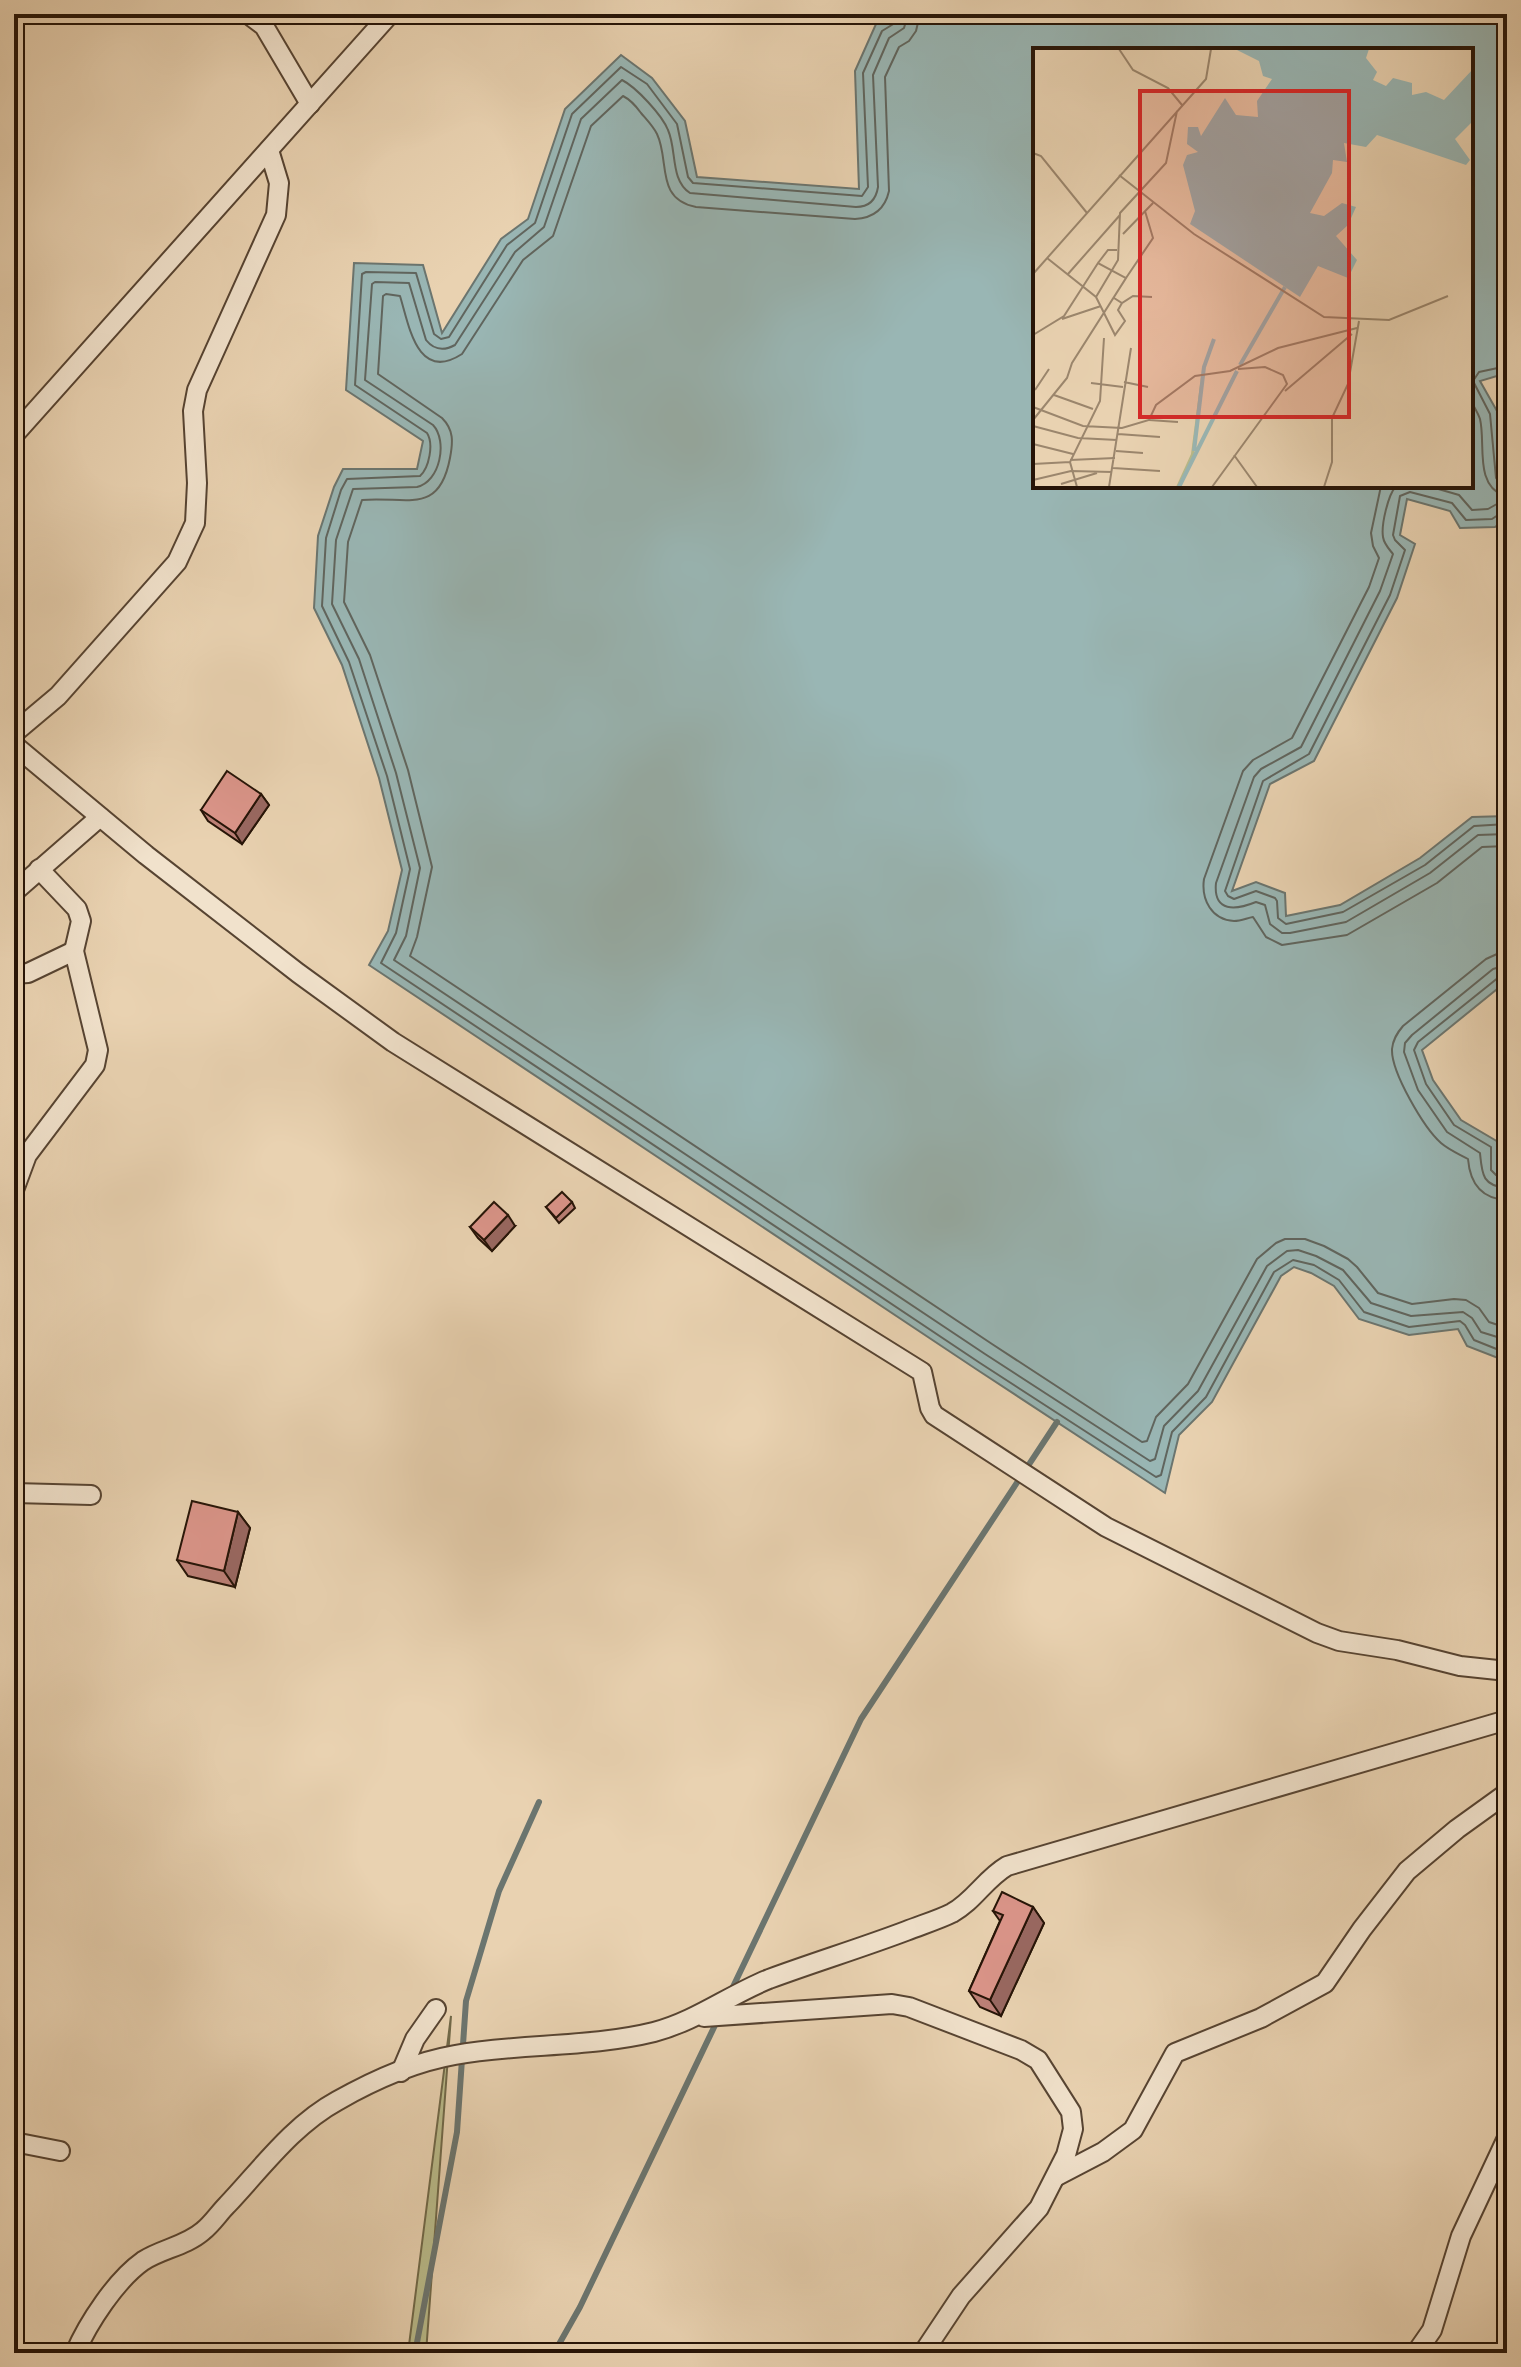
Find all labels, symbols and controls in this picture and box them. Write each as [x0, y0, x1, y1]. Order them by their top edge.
inset map [1033, 48, 1473, 488]

